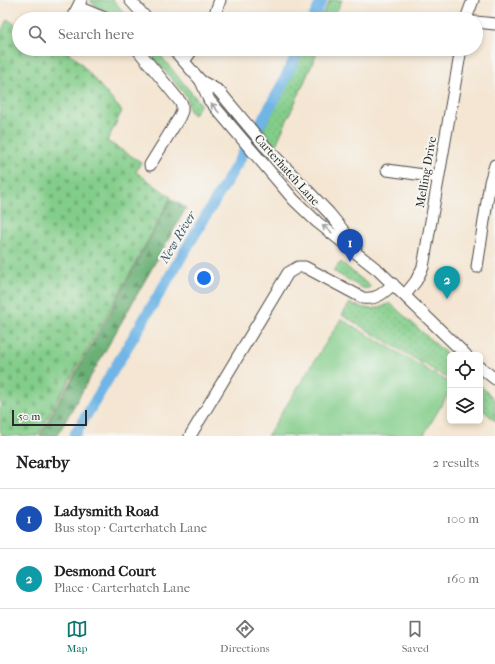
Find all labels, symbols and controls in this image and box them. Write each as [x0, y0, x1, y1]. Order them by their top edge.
search box [12, 12, 483, 56]
icon: search [26, 23, 48, 45]
text: Search here [58, 25, 134, 43]
one-way arrow [211, 103, 220, 113]
street label: Carterhatch Lane [251, 132, 323, 208]
street label: Melling Drive [413, 135, 439, 209]
water label: New River [156, 208, 199, 267]
one-way arrow [322, 225, 333, 234]
pin: 1 [337, 229, 363, 262]
pin: 2 [434, 266, 460, 299]
your location [194, 268, 214, 288]
map controls [447, 352, 483, 424]
button: locate [447, 352, 483, 388]
button: layers [447, 388, 483, 424]
scale bar [12, 408, 87, 427]
text: 50 m [18, 410, 40, 423]
text: Nearby [16, 452, 70, 472]
text: 2 results [433, 455, 479, 470]
text: Ladysmith Road [54, 502, 159, 520]
text: 1 [27, 511, 31, 526]
text: 100 m [446, 511, 479, 526]
text: Bus stop · Carterhatch Lane [54, 520, 207, 535]
text: Desmond Court [54, 562, 156, 580]
text: 2 [26, 571, 32, 586]
text: 160 m [447, 571, 479, 586]
text: Place · Carterhatch Lane [54, 580, 190, 595]
tab: Map [66, 618, 88, 655]
tab: Directions [220, 618, 270, 655]
tab: Saved [402, 618, 429, 655]

